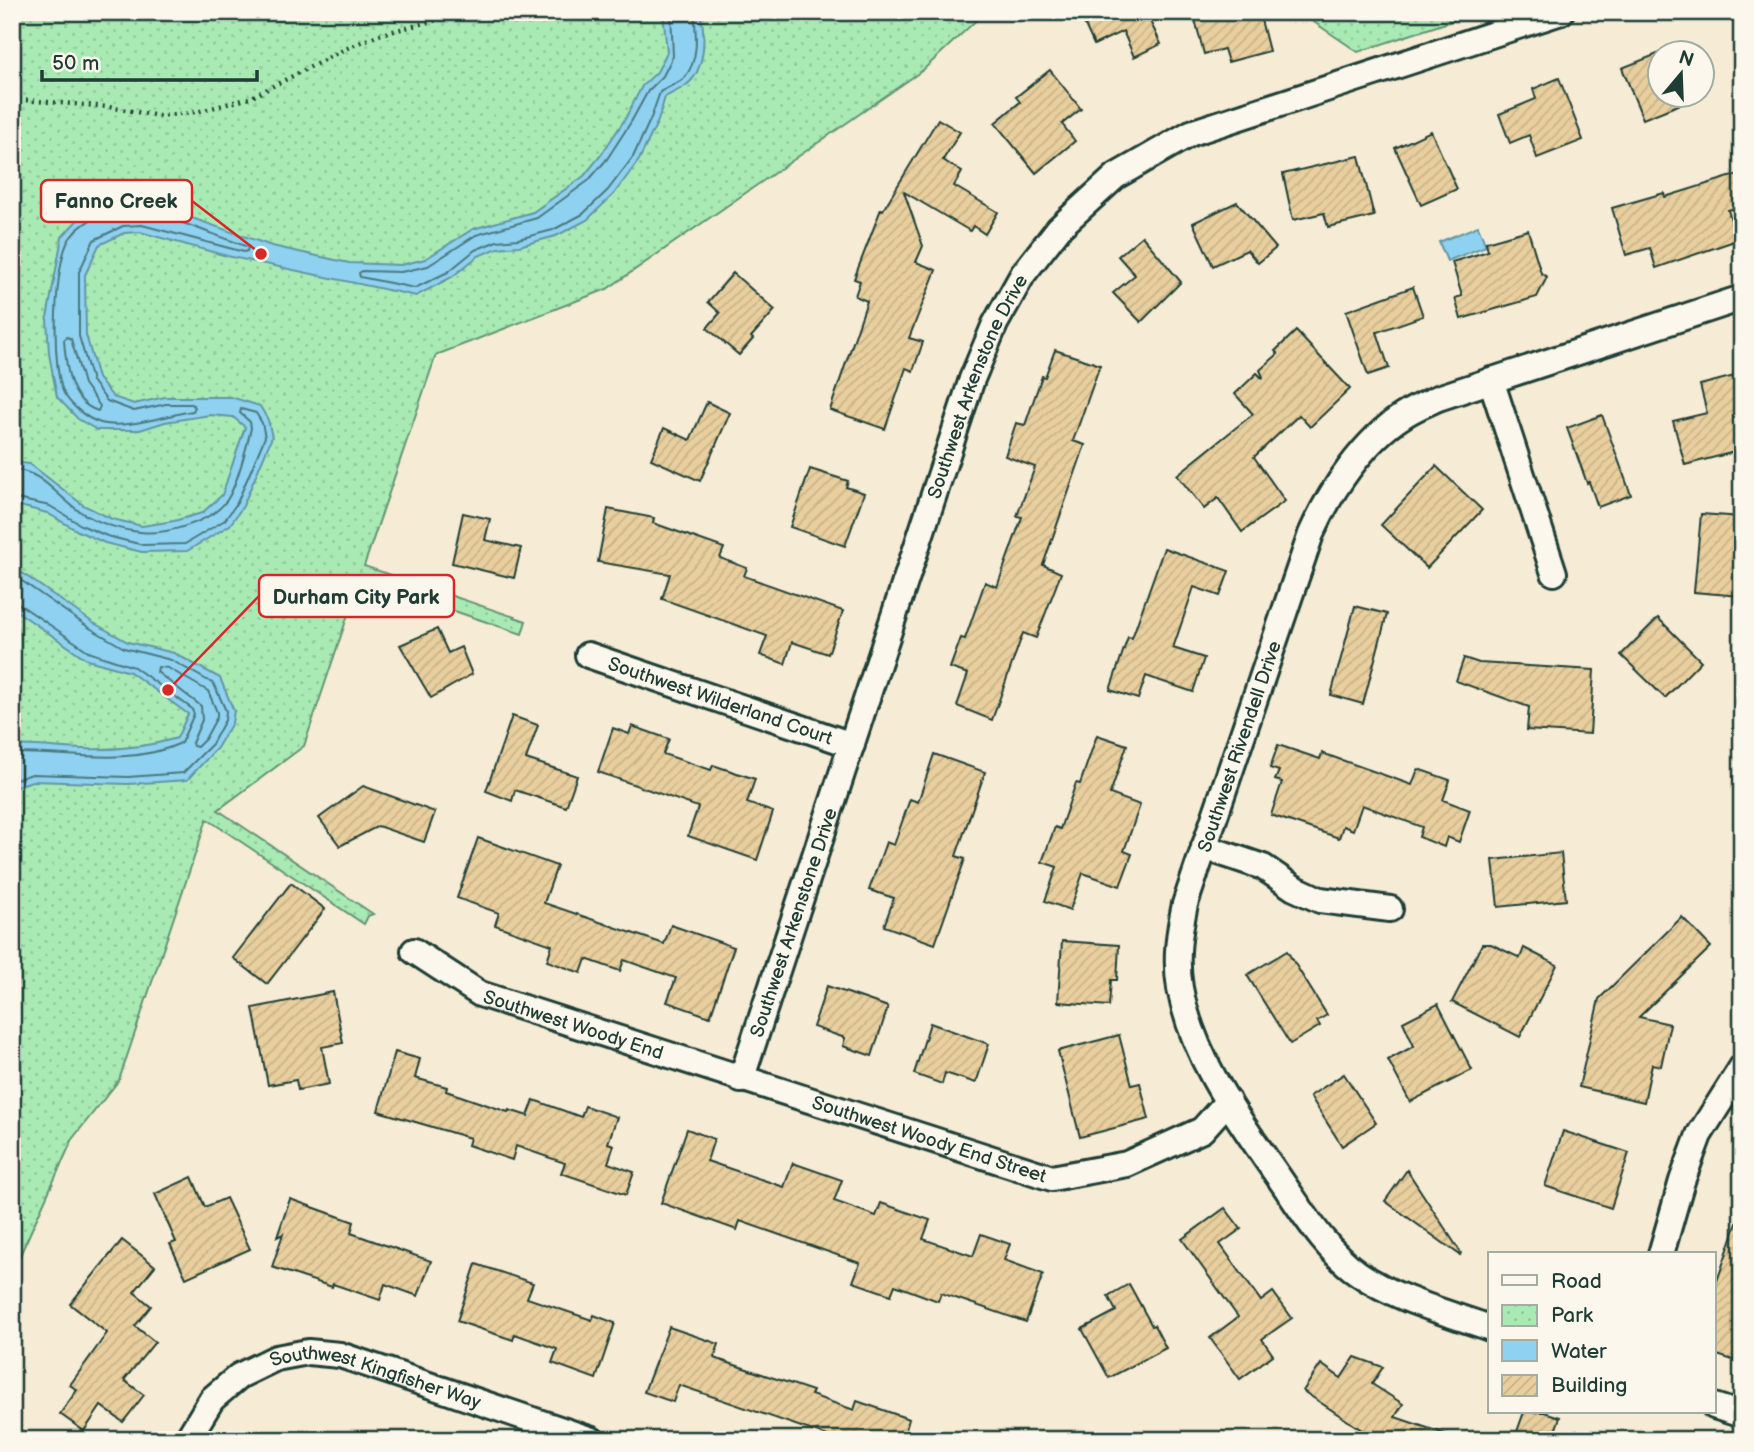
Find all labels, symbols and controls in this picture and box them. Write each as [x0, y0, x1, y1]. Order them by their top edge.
scale bar [42, 38, 257, 82]
north arrow [1646, 38, 1716, 108]
text: N [1676, 46, 1697, 73]
text: 50 m [52, 51, 99, 76]
callout: Fanno Creek [41, 180, 192, 222]
text: Fanno Creek [54, 189, 178, 214]
street label: Southwest Arkenstone Drive [923, 271, 1033, 502]
callout: Durham City Park [259, 575, 454, 617]
text: Durham City Park [272, 585, 440, 610]
street label: Southwest Rivendell Drive [1193, 638, 1287, 855]
street label: Southwest Wilderland Court [605, 653, 835, 751]
street label: Southwest Arkenstone Drive [746, 805, 843, 1040]
street label: Southwest Woody End [480, 986, 666, 1065]
street label: Southwest Woody End Street [809, 1092, 1049, 1189]
legend [1488, 1252, 1716, 1414]
text: Road [1551, 1269, 1602, 1294]
text: Park [1551, 1303, 1594, 1328]
text: Water [1551, 1339, 1607, 1364]
street label: Southwest Kingfisher Way [266, 1342, 484, 1415]
text: Building [1551, 1373, 1627, 1398]

